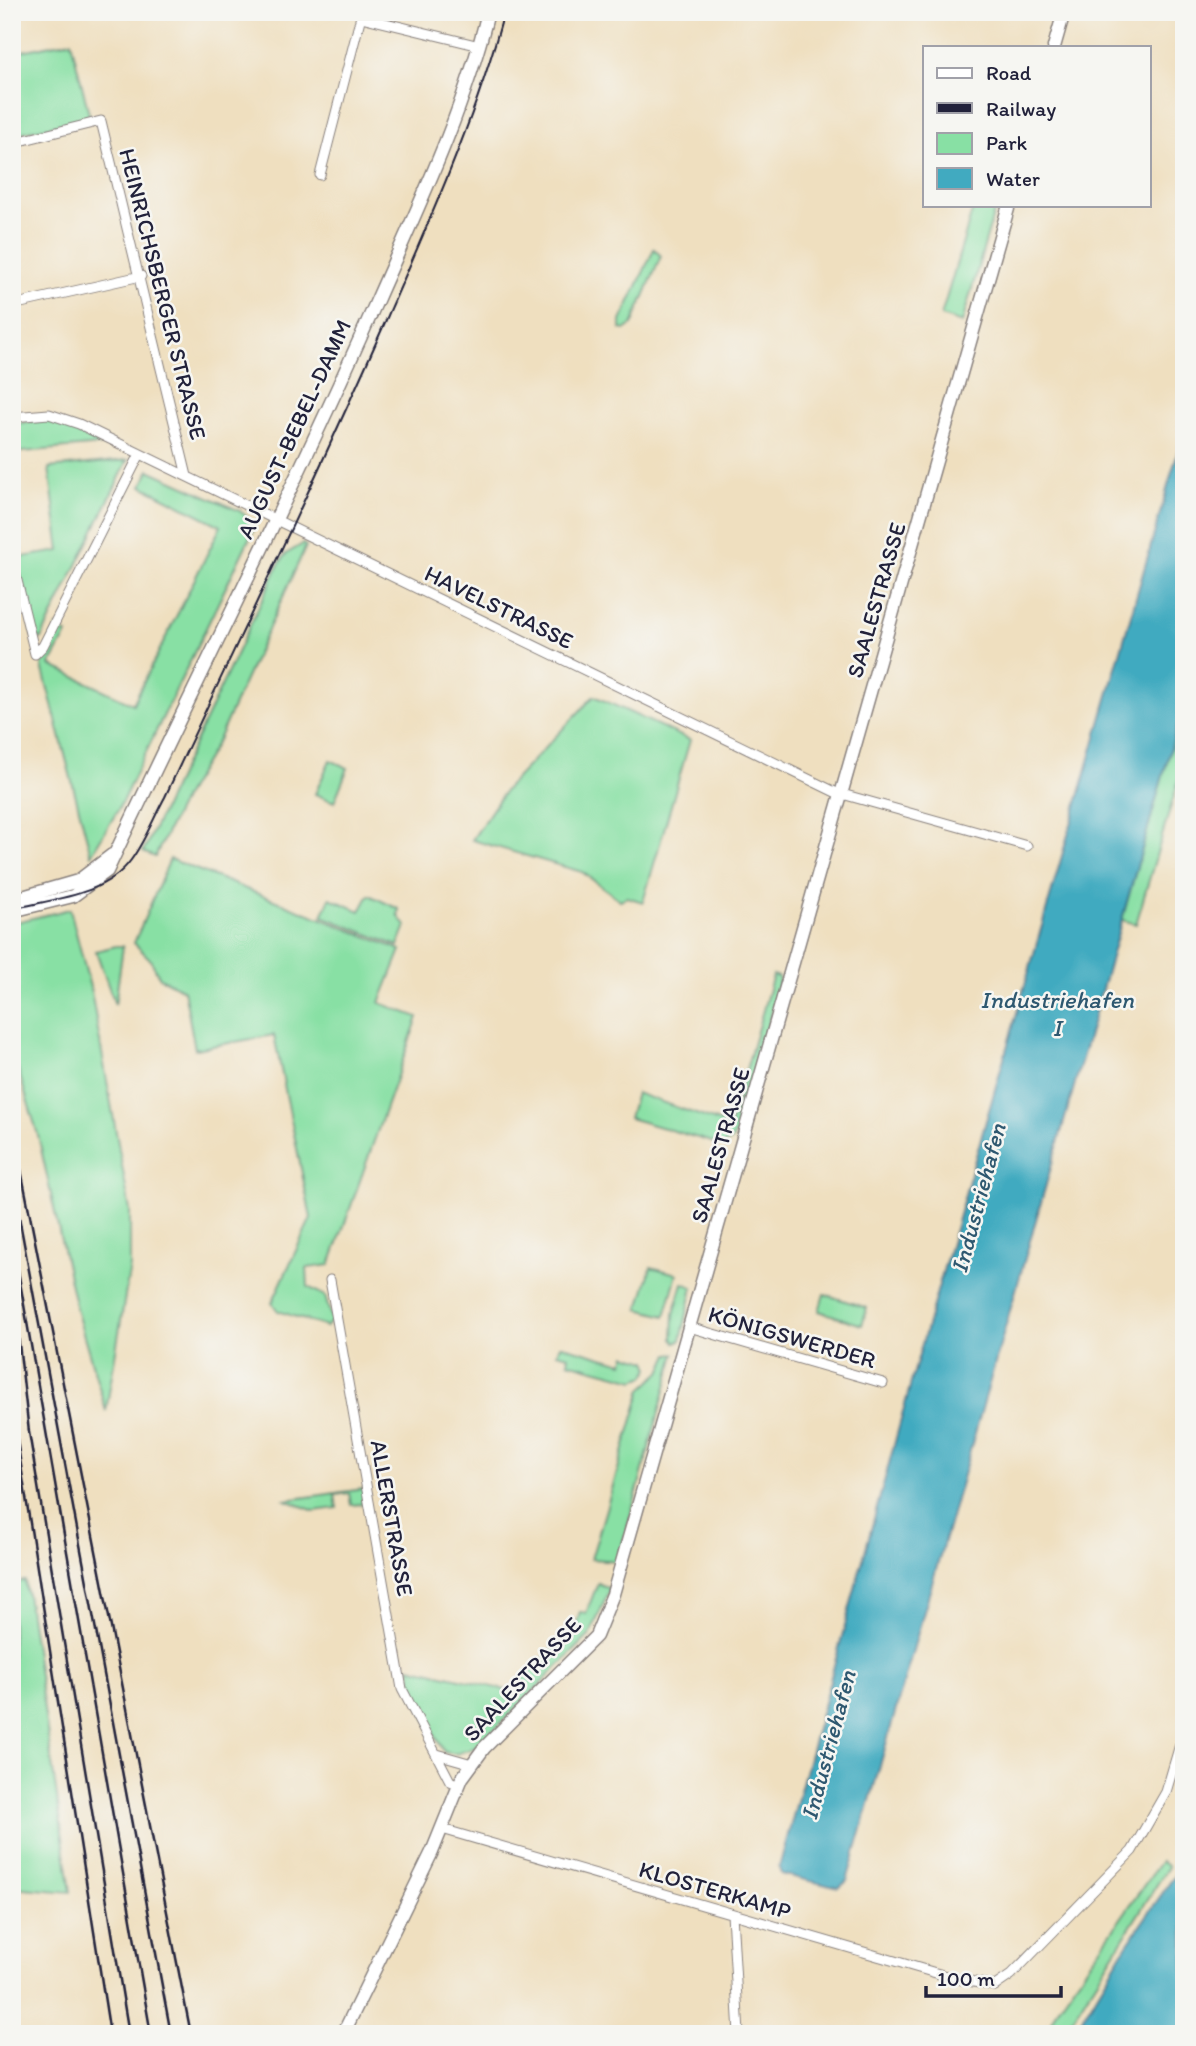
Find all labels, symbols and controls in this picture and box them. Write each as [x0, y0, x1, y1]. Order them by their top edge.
legend [923, 46, 1150, 206]
text: Road [986, 60, 1032, 85]
text: Railway [986, 96, 1056, 121]
text: Park [986, 130, 1028, 155]
street label: HEINRICHSBERGER STRASSE [113, 145, 213, 443]
text: Water [986, 166, 1040, 191]
street label: AUGUST-BEBEL-DAMM [231, 315, 357, 543]
street label: SAALESTRASSE [840, 519, 912, 681]
street label: HAVELSTRASSE [420, 559, 578, 655]
water label: Industriehafen I [980, 985, 1134, 1042]
street label: SAALESTRASSE [684, 1064, 756, 1226]
water label: Industriehafen [944, 1120, 1012, 1276]
street label: KÖNIGSWERDER [705, 1300, 880, 1374]
street label: ALLERSTRASSE [364, 1438, 420, 1598]
street label: SAALESTRASSE [457, 1611, 587, 1747]
water label: Industriehafen [794, 1667, 862, 1823]
street label: KLOSTERKAMP [636, 1855, 794, 1925]
scale bar [926, 1955, 1061, 1999]
text: 100 m [937, 1966, 995, 1991]

